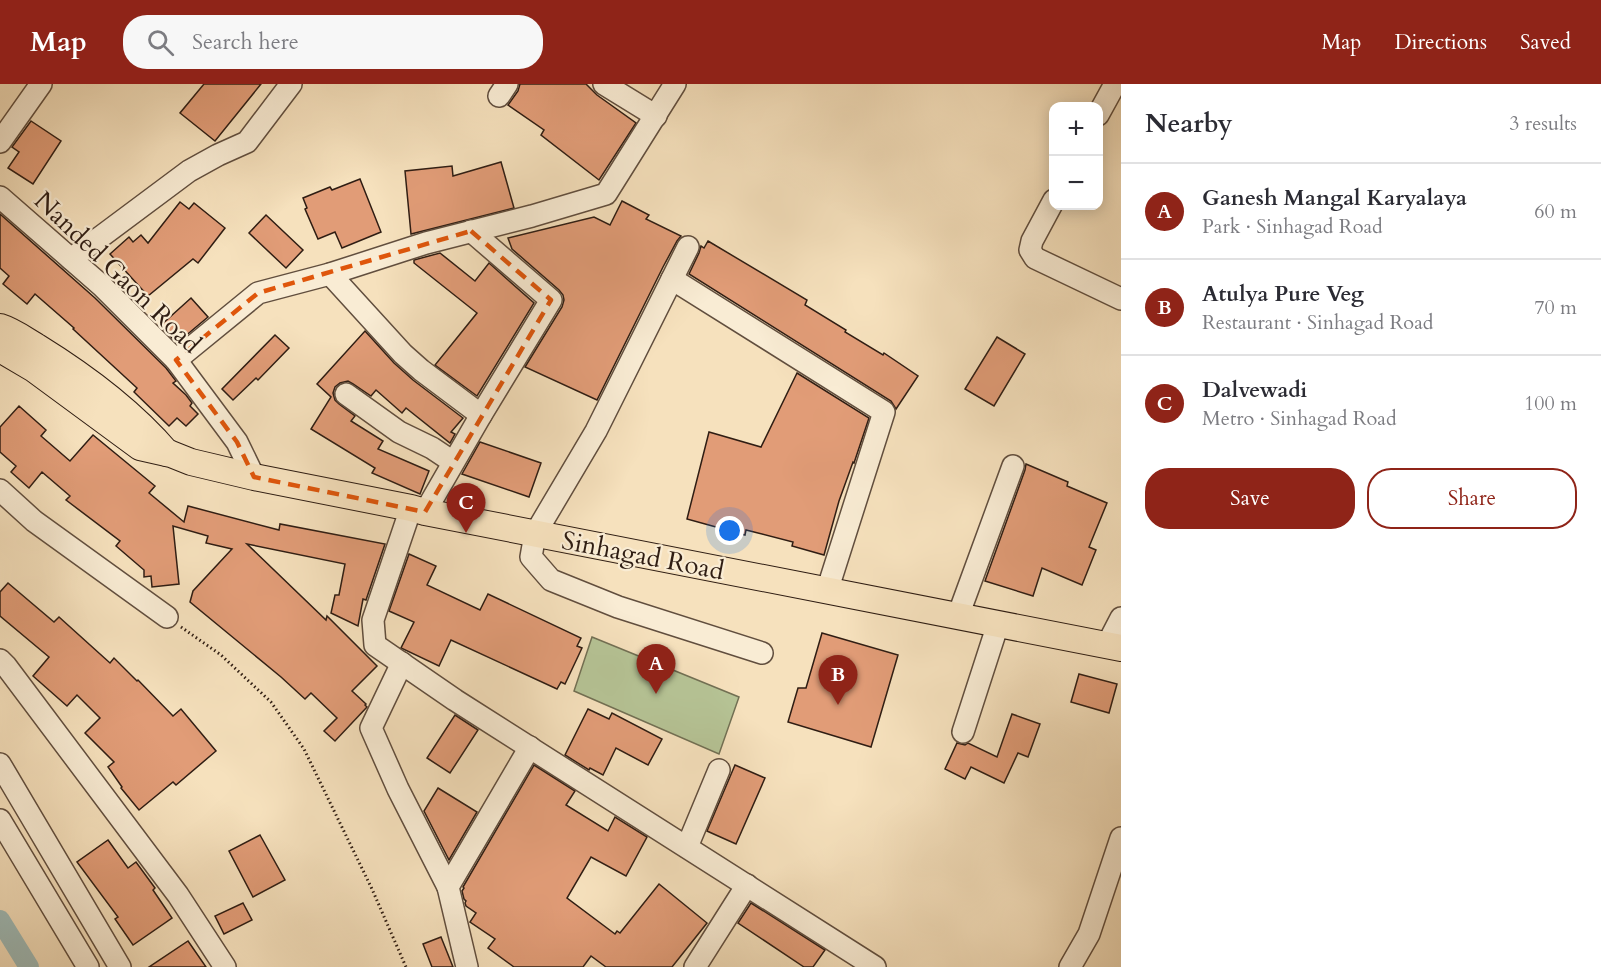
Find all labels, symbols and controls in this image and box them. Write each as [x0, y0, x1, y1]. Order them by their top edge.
search box [123, 15, 543, 69]
text: Map [30, 23, 87, 61]
icon: search [144, 26, 177, 59]
text: Search here [192, 27, 299, 57]
text: Map [1321, 28, 1361, 57]
text: Directions [1394, 28, 1487, 57]
text: Saved [1520, 28, 1571, 57]
map controls [1049, 102, 1103, 210]
button: + [1049, 102, 1103, 156]
text: Nearby [1145, 106, 1233, 141]
text: 3 results [1509, 110, 1577, 137]
button: − [1049, 156, 1103, 210]
text: Ganesh Mangal Karyalaya [1202, 183, 1467, 213]
street label: Nanded Gaon Road [27, 184, 209, 361]
text: A [1157, 198, 1172, 225]
text: 60 m [1534, 198, 1577, 225]
text: Park · Sinhagad Road [1202, 213, 1383, 240]
text: Atulya Pure Veg [1202, 279, 1364, 309]
text: B [1157, 294, 1172, 321]
text: 70 m [1534, 294, 1577, 321]
text: Restaurant · Sinhagad Road [1202, 309, 1433, 336]
text: Dalvewadi [1202, 375, 1307, 405]
text: C [1157, 390, 1172, 417]
text: 100 m [1524, 390, 1577, 417]
text: Metro · Sinhagad Road [1202, 405, 1397, 432]
button: Save [1145, 468, 1355, 529]
button: Share [1367, 468, 1577, 529]
pin: C [446, 484, 486, 533]
your location [715, 516, 744, 545]
street label: Sinhagad Road [559, 523, 727, 588]
pin: A [636, 644, 676, 694]
pin: B [818, 656, 858, 705]

